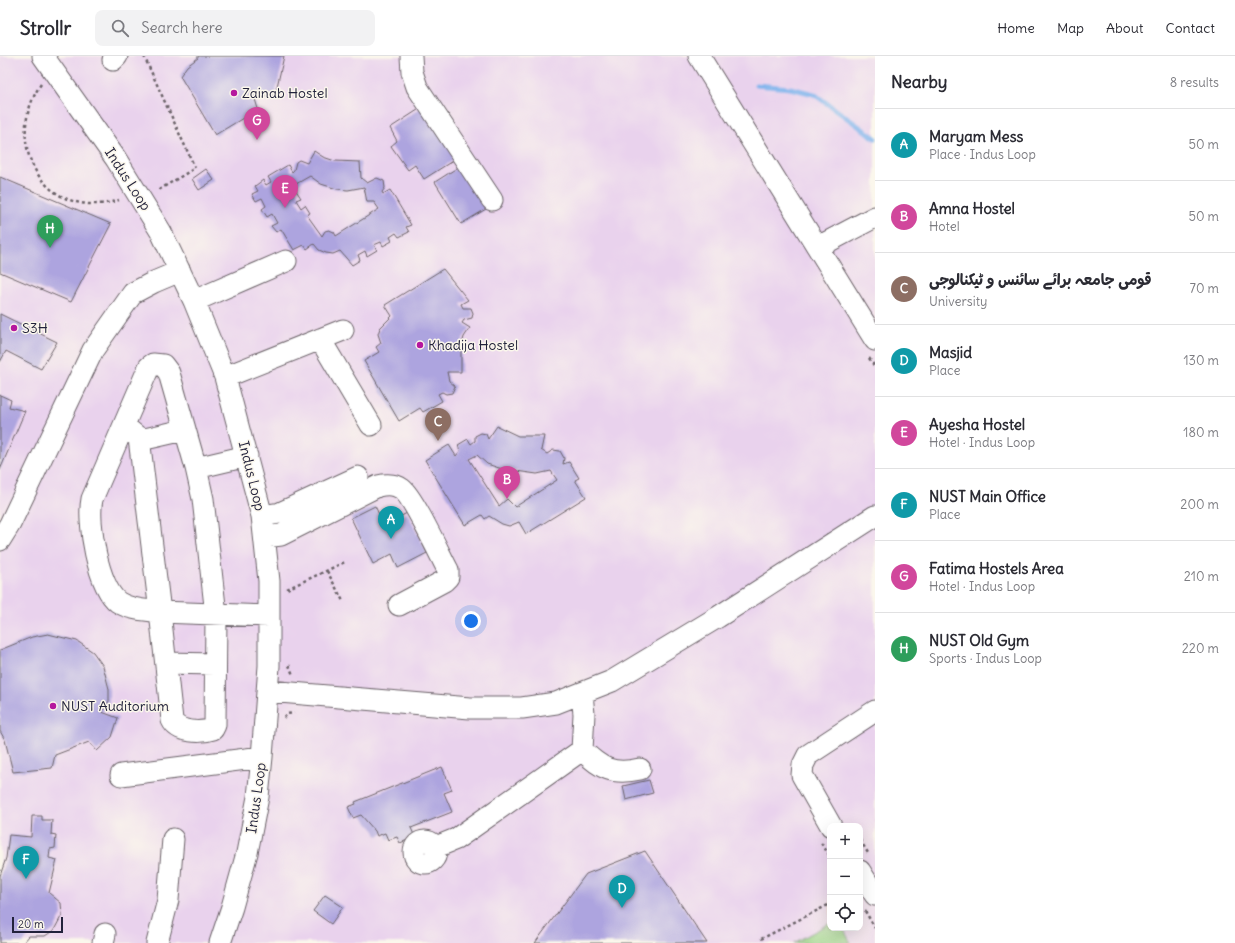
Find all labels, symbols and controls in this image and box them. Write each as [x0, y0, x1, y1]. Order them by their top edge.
search box [95, 10, 375, 46]
text: Strollr [20, 16, 71, 40]
icon: search [109, 17, 131, 39]
text: Search here [141, 18, 223, 37]
text: Home [997, 19, 1035, 37]
text: Map [1057, 19, 1084, 37]
text: About [1106, 19, 1144, 37]
text: Contact [1166, 19, 1215, 37]
text: Nearby [891, 71, 947, 93]
text: 8 results [1170, 74, 1219, 91]
place label: Zainab Hostel [242, 84, 328, 102]
marker: Zainab Hostel [229, 88, 239, 98]
pin: G [244, 107, 270, 140]
text: Maryam Mess [929, 127, 1023, 146]
text: A [900, 136, 908, 153]
text: 50 m [1188, 136, 1219, 153]
street label: Indus Loop [101, 144, 155, 214]
text: Place · Indus Loop [929, 146, 1036, 163]
pin: E [272, 175, 298, 208]
text: Amna Hostel [929, 199, 1015, 218]
text: B [900, 208, 908, 225]
text: 50 m [1188, 208, 1219, 225]
pin: H [37, 215, 63, 248]
text: Hotel [929, 218, 960, 235]
text: قومی جامعہ برائے سائنس و ٹیکنالوجی [929, 270, 1152, 289]
text: C [900, 280, 908, 297]
text: 70 m [1190, 280, 1219, 297]
text: University [929, 293, 987, 310]
place label: S3H [22, 319, 48, 337]
marker: S3H [9, 323, 19, 333]
place label: Khadija Hostel [428, 336, 518, 354]
marker: Khadija Hostel [415, 340, 425, 350]
text: Masjid [929, 343, 972, 362]
text: D [899, 352, 909, 369]
text: 130 m [1183, 352, 1219, 369]
text: Place [929, 362, 960, 379]
pin: C [425, 408, 451, 441]
text: Ayesha Hostel [929, 415, 1025, 434]
text: E [900, 424, 908, 441]
text: 180 m [1183, 424, 1219, 441]
text: Hotel · Indus Loop [929, 434, 1035, 451]
street label: Indus Loop [235, 439, 269, 513]
pin: B [494, 466, 520, 499]
text: NUST Main Office [929, 487, 1046, 506]
text: F [900, 496, 908, 513]
text: 200 m [1180, 496, 1219, 513]
pin: A [378, 506, 404, 539]
text: Place [929, 506, 960, 523]
text: Fatima Hostels Area [929, 559, 1064, 578]
text: G [899, 568, 909, 585]
text: 210 m [1184, 568, 1219, 585]
text: Hotel · Indus Loop [929, 578, 1035, 595]
your location [461, 611, 481, 631]
text: NUST Old Gym [929, 631, 1029, 650]
text: H [899, 640, 909, 657]
text: 220 m [1182, 640, 1219, 657]
text: Sports · Indus Loop [929, 650, 1042, 667]
place label: NUST Auditorium [61, 697, 169, 715]
marker: NUST Auditorium [48, 701, 58, 711]
street label: Indus Loop [242, 761, 270, 835]
map controls [827, 823, 863, 931]
button: + [827, 823, 863, 859]
pin: F [13, 846, 39, 879]
button: − [827, 859, 863, 895]
pin: D [609, 875, 635, 908]
button: locate [827, 895, 863, 931]
scale bar [12, 915, 63, 934]
text: 20 m [18, 917, 44, 931]

